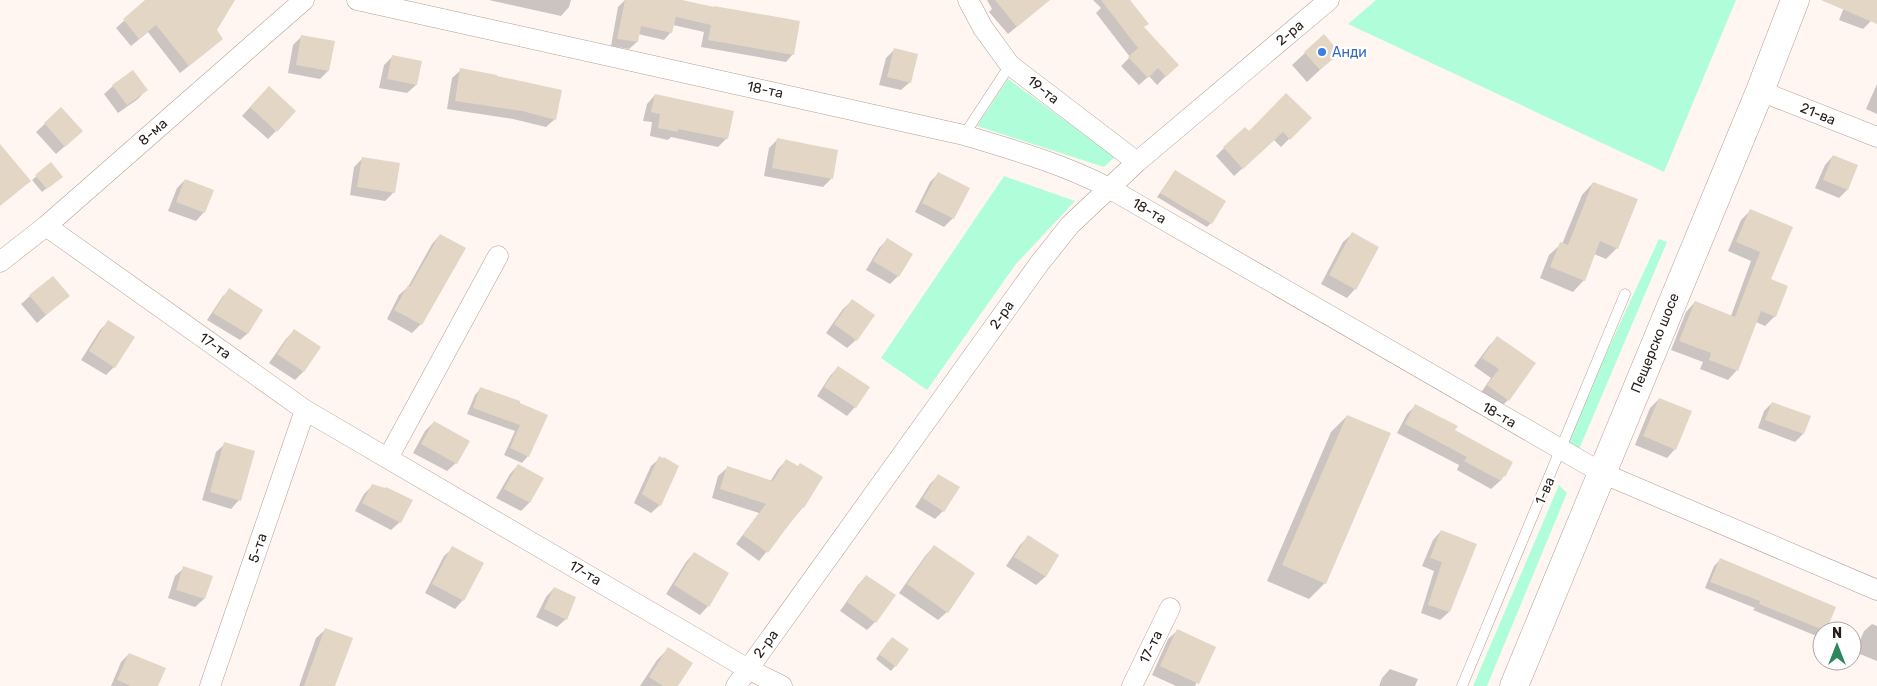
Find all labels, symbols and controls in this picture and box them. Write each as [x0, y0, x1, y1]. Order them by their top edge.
street label: 2-ра [1273, 17, 1307, 49]
place label: Анди [1332, 44, 1367, 61]
marker: Анди [1316, 46, 1328, 58]
street label: 19-та [1024, 72, 1062, 108]
street label: 18-та [745, 78, 785, 102]
street label: 21-ва [1798, 99, 1838, 129]
street label: 8-ма [135, 115, 171, 149]
street label: 18-та [1129, 194, 1169, 228]
street label: Пещерско шосе [1627, 290, 1683, 395]
street label: 2-ра [986, 298, 1018, 332]
street label: 17-та [196, 329, 234, 363]
street label: 18-та [1479, 398, 1519, 432]
street label: 1-ва [1532, 475, 1558, 507]
street label: 5-та [245, 531, 271, 565]
street label: 17-та [566, 557, 604, 589]
north arrow [1812, 621, 1862, 671]
text: N [1832, 625, 1842, 642]
street label: 2-ра [750, 627, 782, 661]
street label: 17-та [1136, 628, 1166, 666]

